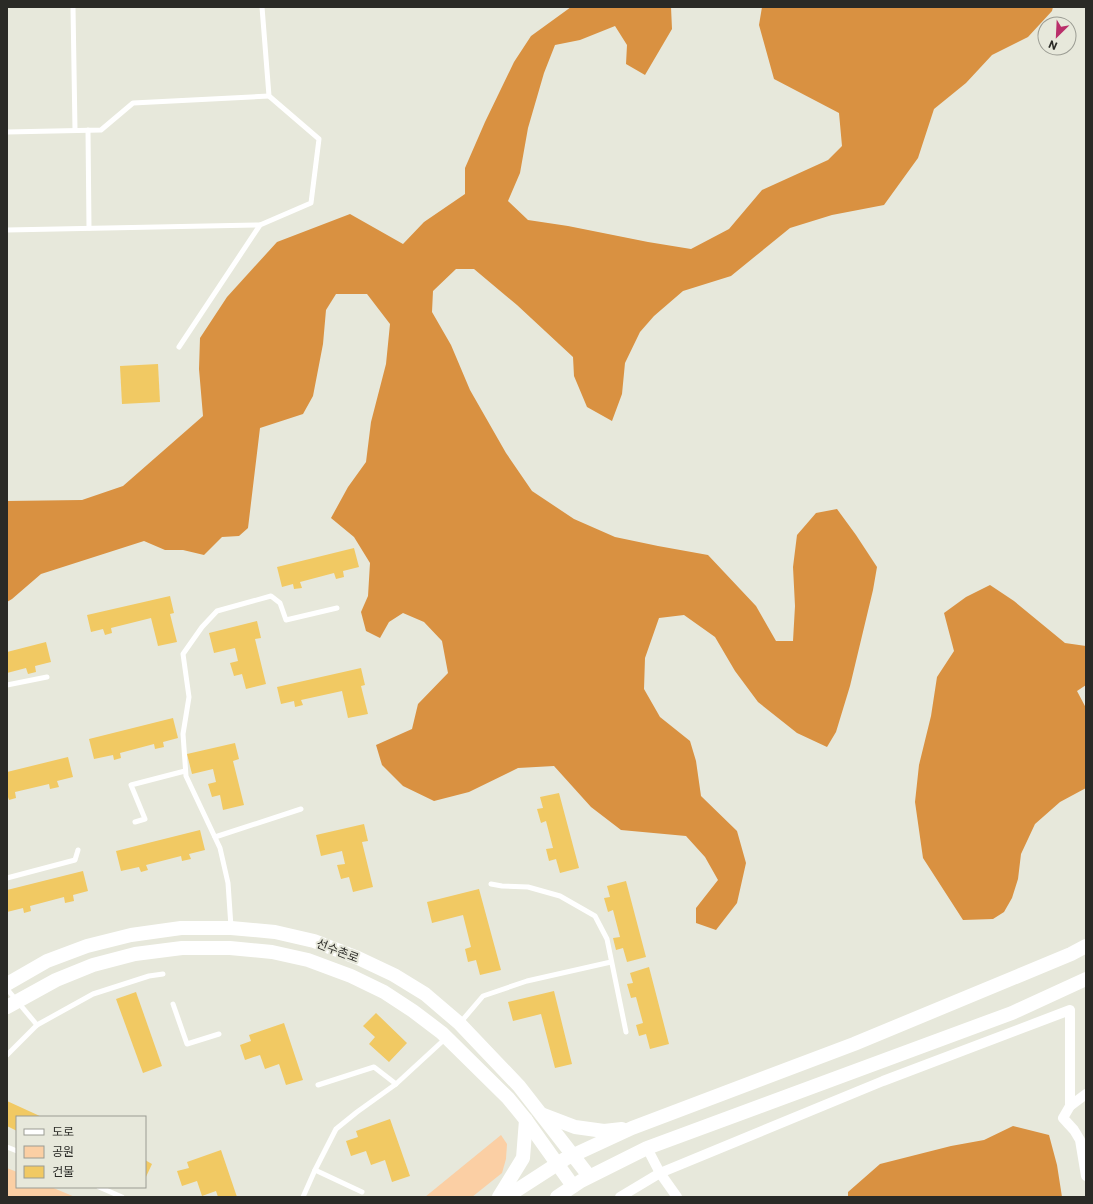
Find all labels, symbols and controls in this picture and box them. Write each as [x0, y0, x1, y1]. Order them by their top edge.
north arrow [1037, 16, 1077, 56]
text: N [1046, 38, 1059, 53]
street label: 선수촌로 [315, 936, 361, 964]
legend [16, 1116, 146, 1188]
text: 도로 [52, 1124, 74, 1138]
text: 공원 [52, 1144, 74, 1158]
text: 건물 [52, 1164, 74, 1178]

